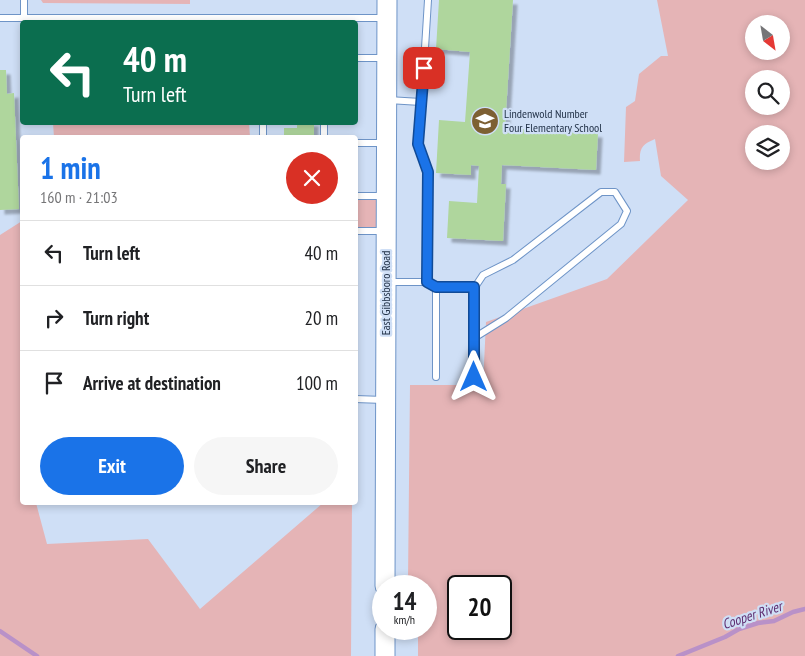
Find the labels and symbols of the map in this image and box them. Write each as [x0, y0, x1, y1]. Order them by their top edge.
north arrow [745, 15, 790, 60]
pin [403, 47, 445, 89]
school or university icon: Lindenwold Number Four Elementary School [470, 106, 500, 136]
place label: Lindenwold Number Four Elementary School [504, 106, 602, 135]
street label: East Gibbsboro Road [378, 251, 393, 335]
position arrow [447, 350, 499, 402]
speed limit sign: 20 [447, 575, 512, 640]
water label: Cooper River [720, 596, 786, 633]

